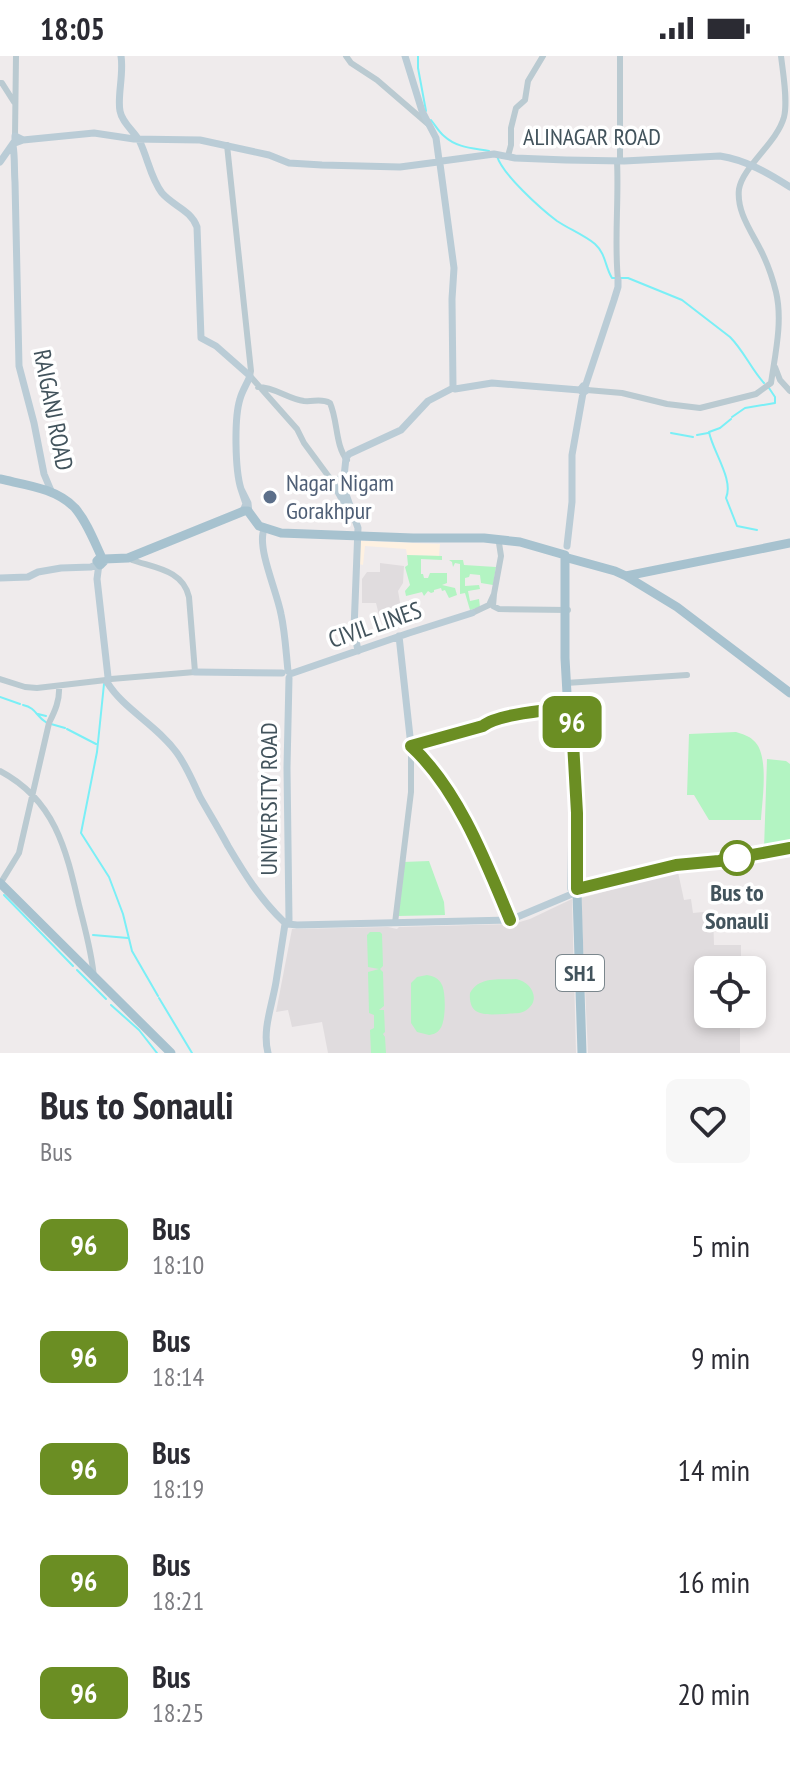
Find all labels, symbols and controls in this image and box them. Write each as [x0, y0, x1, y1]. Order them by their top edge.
text: 18:05 [40, 9, 105, 48]
street label: ALINAGAR ROAD [523, 121, 661, 152]
street label: RAIGANJ ROAD [27, 347, 80, 473]
place label: Nagar Nigam Gorakhpur [286, 467, 394, 526]
marker: Nagar Nigam Gorakhpur [261, 488, 279, 506]
street label: CIVIL LINES [324, 594, 426, 655]
line badge: 96 [536, 696, 608, 748]
text: 96 [559, 703, 585, 740]
street label: UNIVERSITY ROAD [253, 722, 284, 876]
marker: Bus to Sonauli [720, 841, 754, 875]
place label: Bus to Sonauli [705, 877, 769, 936]
road number: SH1 [556, 955, 604, 991]
map controls [694, 956, 766, 1028]
button: locate [694, 956, 766, 1028]
button: heart [666, 1079, 750, 1163]
text: Bus to Sonauli [40, 1080, 234, 1129]
text: Bus [40, 1135, 72, 1168]
text: Bus [152, 1209, 191, 1248]
text: 96 [71, 1226, 97, 1263]
text: 5 min [691, 1226, 750, 1265]
text: 18:10 [152, 1248, 204, 1281]
text: Bus [152, 1321, 191, 1360]
text: 96 [71, 1338, 97, 1375]
text: 9 min [691, 1338, 750, 1377]
text: 18:14 [152, 1360, 204, 1393]
text: Bus [152, 1433, 191, 1472]
text: 96 [71, 1450, 97, 1487]
text: 14 min [677, 1450, 750, 1489]
text: 18:19 [152, 1472, 204, 1505]
text: Bus [152, 1545, 191, 1584]
text: 96 [71, 1562, 97, 1599]
text: 16 min [677, 1562, 750, 1601]
text: 18:21 [152, 1584, 204, 1617]
text: Bus [152, 1657, 191, 1696]
text: 96 [71, 1674, 97, 1711]
text: 20 min [677, 1674, 750, 1713]
text: 18:25 [152, 1696, 204, 1729]

